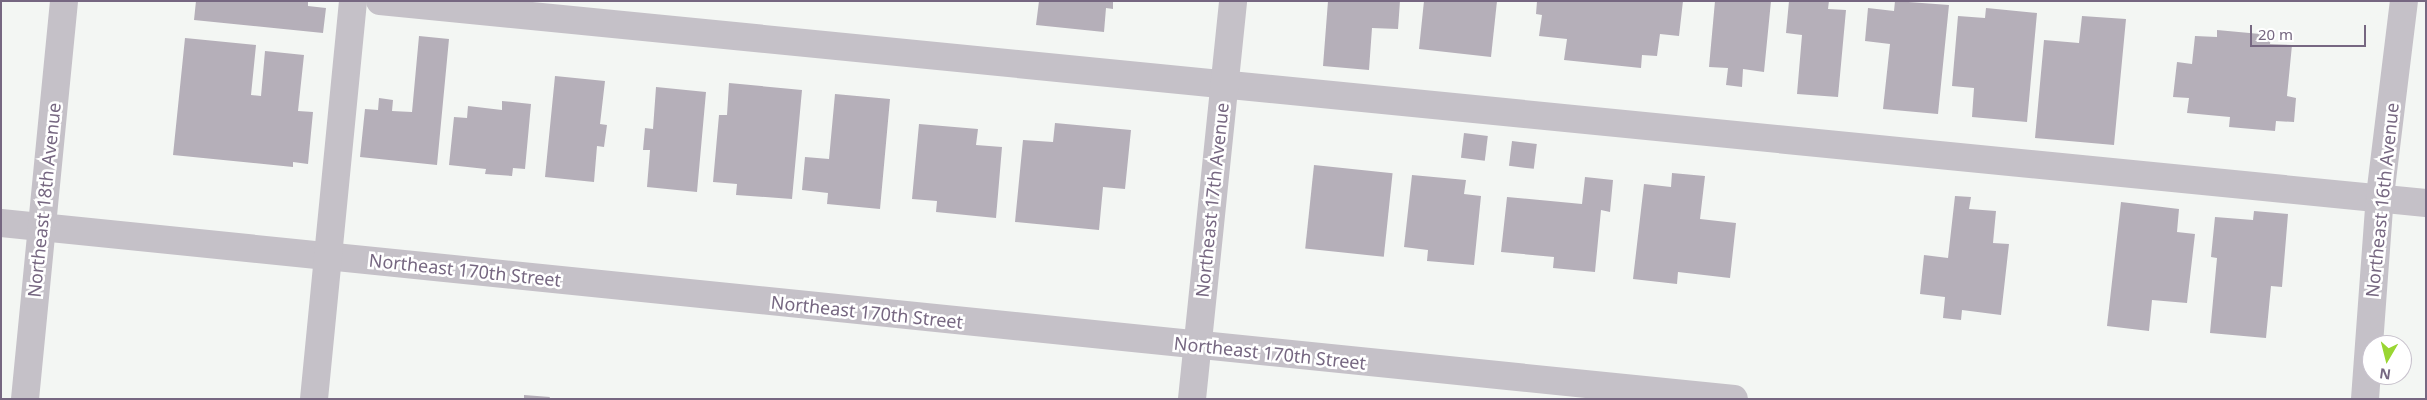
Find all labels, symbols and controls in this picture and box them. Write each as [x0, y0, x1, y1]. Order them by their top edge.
scale bar [2252, 15, 2368, 47]
text: 20 m [2258, 24, 2293, 44]
street label: Northeast 18th Avenue [23, 102, 65, 298]
street label: Northeast 17th Avenue [1191, 102, 1233, 298]
street label: Northeast 16th Avenue [2361, 102, 2403, 298]
street label: Northeast 170th Street [368, 249, 562, 291]
street label: Northeast 170th Street [770, 291, 964, 333]
street label: Northeast 170th Street [1173, 332, 1367, 374]
north arrow [2362, 335, 2412, 385]
text: N [2378, 364, 2392, 385]

